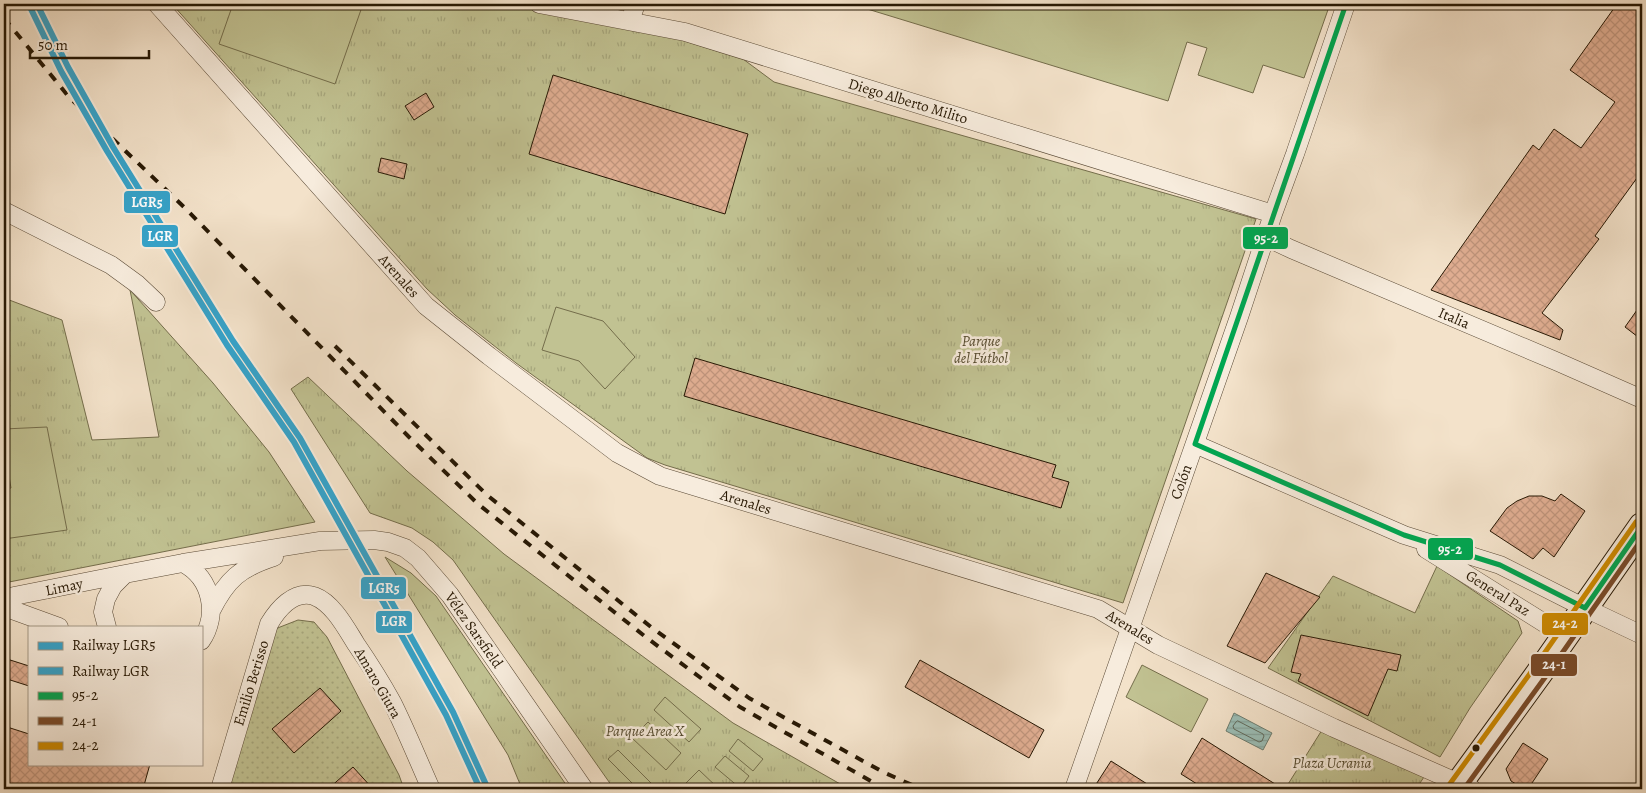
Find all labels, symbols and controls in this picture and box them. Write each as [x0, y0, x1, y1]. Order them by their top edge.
scale bar [30, 28, 149, 60]
text: 50 m [38, 35, 68, 55]
street label: Diego Alberto Milito [846, 73, 970, 129]
line badge: LGR5 [123, 190, 171, 214]
text: LGR5 [131, 193, 163, 212]
line badge: LGR [141, 224, 179, 248]
line badge: 95-2 [1242, 226, 1289, 250]
text: LGR [147, 227, 173, 246]
text: 95-2 [1254, 229, 1278, 248]
street label: Arenales [373, 249, 424, 302]
street label: Italia [1435, 302, 1473, 334]
park label: Parque del Fútbol [954, 331, 1008, 368]
street label: Colón [1165, 462, 1197, 502]
street label: Arenales [717, 484, 774, 519]
line badge: 95-2 [1427, 537, 1474, 561]
text: 95-2 [1438, 540, 1462, 559]
street label: General Paz [1462, 565, 1534, 621]
street label: Limay [43, 573, 85, 601]
line badge: LGR5 [360, 576, 407, 600]
text: LGR5 [368, 579, 400, 598]
street label: Vélez Sarsfield [440, 587, 508, 673]
street label: Arenales [1102, 604, 1158, 649]
line badge: LGR [375, 610, 413, 634]
text: LGR [381, 612, 407, 631]
line badge: 24-2 [1541, 612, 1589, 636]
text: 24-2 [1552, 614, 1578, 633]
legend [28, 626, 202, 766]
text: Railway LGR5 [72, 635, 156, 655]
street label: Emilio Berisso [228, 638, 274, 728]
street label: Amaro Giura [349, 643, 406, 722]
line badge: 24-1 [1530, 653, 1578, 677]
text: 24-1 [1542, 655, 1566, 674]
text: Railway LGR [72, 661, 150, 681]
text: 95-2 [72, 685, 98, 705]
text: 24-1 [72, 711, 97, 731]
park label: Parque Area X [606, 721, 685, 741]
text: 24-2 [72, 735, 99, 755]
unlabelled marker [1471, 743, 1481, 753]
park label: Plaza Ucrania [1293, 753, 1371, 773]

